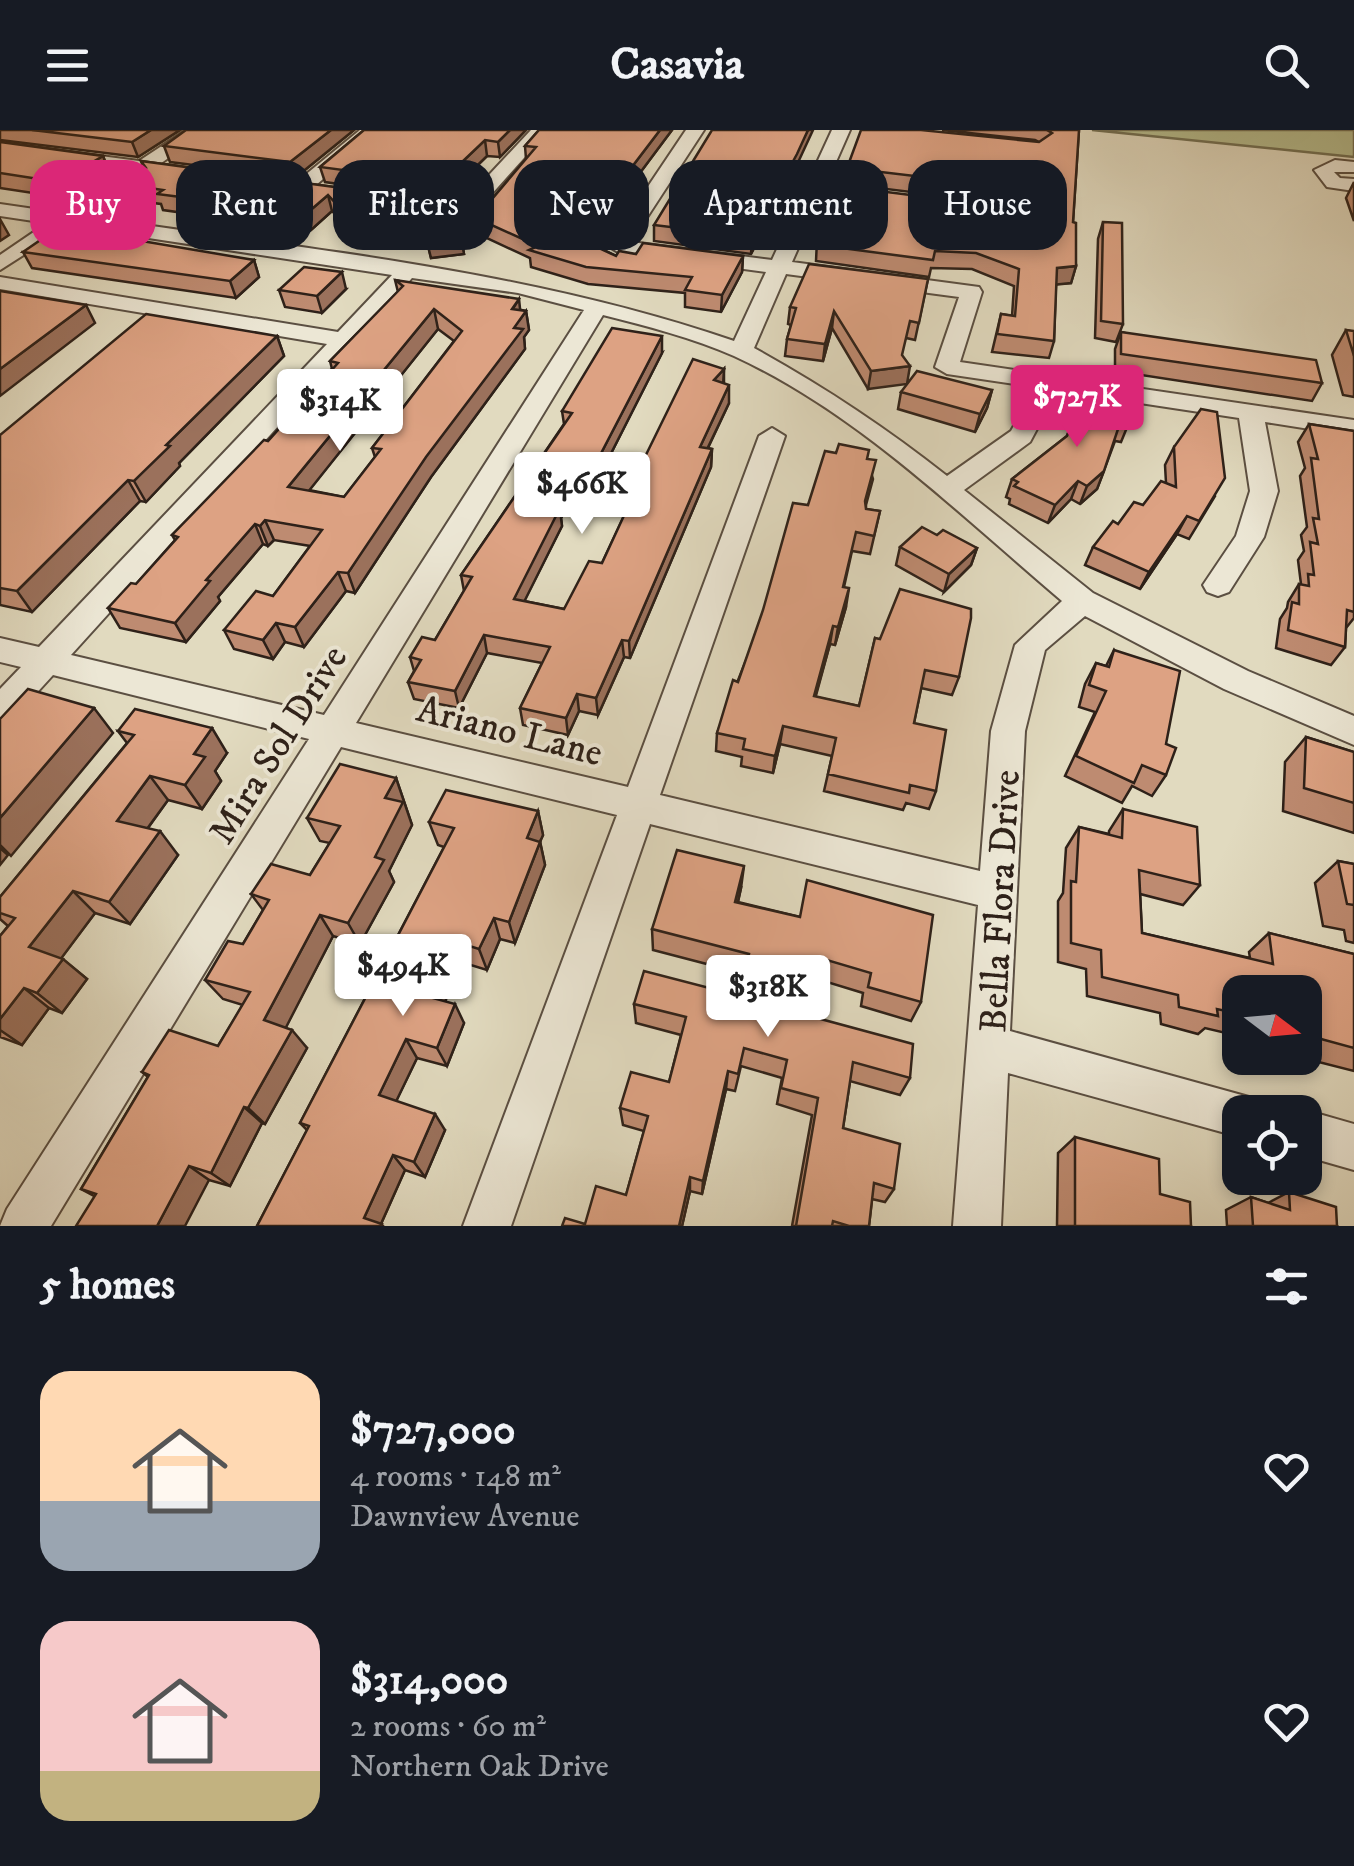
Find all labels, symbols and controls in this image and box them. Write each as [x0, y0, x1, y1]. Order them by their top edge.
text: Casavia [610, 37, 744, 93]
icon: menu [40, 38, 95, 93]
icon: search [1259, 38, 1314, 93]
chip: Buy [30, 160, 156, 250]
chip: Rent [176, 160, 313, 250]
chip: Filters [333, 160, 494, 250]
chip: New [514, 160, 649, 250]
chip: Apartment [669, 160, 888, 250]
chip: House [908, 160, 1067, 250]
pin: $727K [1007, 365, 1147, 450]
pin: $314K [270, 369, 410, 454]
text: $727K [1033, 377, 1121, 417]
text: $314K [299, 381, 381, 421]
pin: $466K [512, 452, 652, 537]
text: $466K [536, 464, 628, 504]
street label: Mira Sol Drive [199, 637, 359, 853]
street label: Ariano Lane [412, 686, 607, 778]
street label: Bella Flora Drive [970, 769, 1032, 1034]
pin: $494K [333, 934, 473, 1019]
text: $494K [357, 946, 449, 986]
pin: $318K [698, 955, 838, 1040]
text: $318K [728, 967, 808, 1007]
north arrow [1222, 975, 1322, 1075]
map controls [1222, 975, 1322, 1195]
button: locate [1222, 1095, 1322, 1195]
icon: filters [1259, 1259, 1314, 1314]
text: 5 homes [40, 1260, 175, 1312]
text: $727,000 [350, 1405, 516, 1457]
icon: home [120, 1411, 240, 1531]
icon: heart [1259, 1444, 1314, 1499]
text: 4 rooms · 148 m² [350, 1457, 561, 1497]
text: Dawnview Avenue [350, 1497, 579, 1537]
text: $314,000 [350, 1655, 508, 1707]
icon: home [120, 1661, 240, 1781]
icon: heart [1259, 1694, 1314, 1749]
text: 2 rooms · 60 m² [350, 1707, 546, 1747]
text: Northern Oak Drive [350, 1747, 609, 1787]

